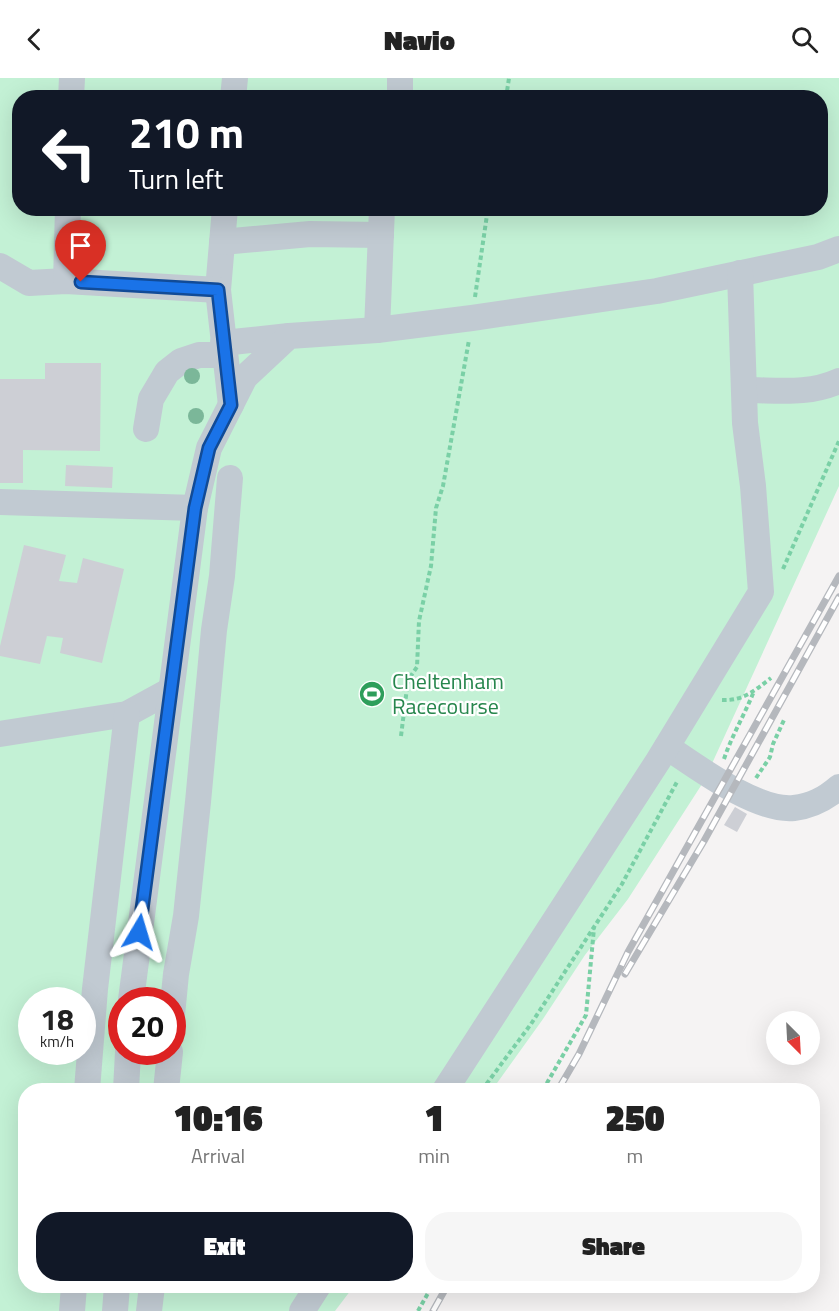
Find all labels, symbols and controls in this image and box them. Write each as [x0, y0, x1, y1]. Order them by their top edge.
text: Navio [384, 19, 455, 60]
icon: back [18, 23, 51, 56]
icon: search [788, 23, 821, 56]
text: 210 m [129, 100, 244, 164]
icon: left [30, 114, 108, 192]
text: Turn left [129, 158, 223, 199]
pin [55, 220, 106, 282]
icon: arrive [64, 229, 97, 262]
place label: Cheltenham Racecourse [392, 664, 504, 723]
sports icon: Cheltenham Racecourse [357, 679, 387, 709]
position arrow [107, 900, 171, 964]
speed limit sign: 20 [108, 987, 186, 1065]
text: 18 [40, 996, 74, 1042]
north arrow [766, 1011, 820, 1065]
map controls [766, 1011, 820, 1065]
text: km/h [40, 1030, 74, 1053]
text: 10:16 [173, 1090, 263, 1145]
text: 1 [424, 1090, 444, 1145]
text: 250 [605, 1090, 665, 1145]
text: Arrival [191, 1140, 245, 1171]
text: min [418, 1140, 450, 1171]
text: m [627, 1140, 643, 1171]
button: Exit [36, 1212, 413, 1281]
button: Share [425, 1212, 802, 1281]

